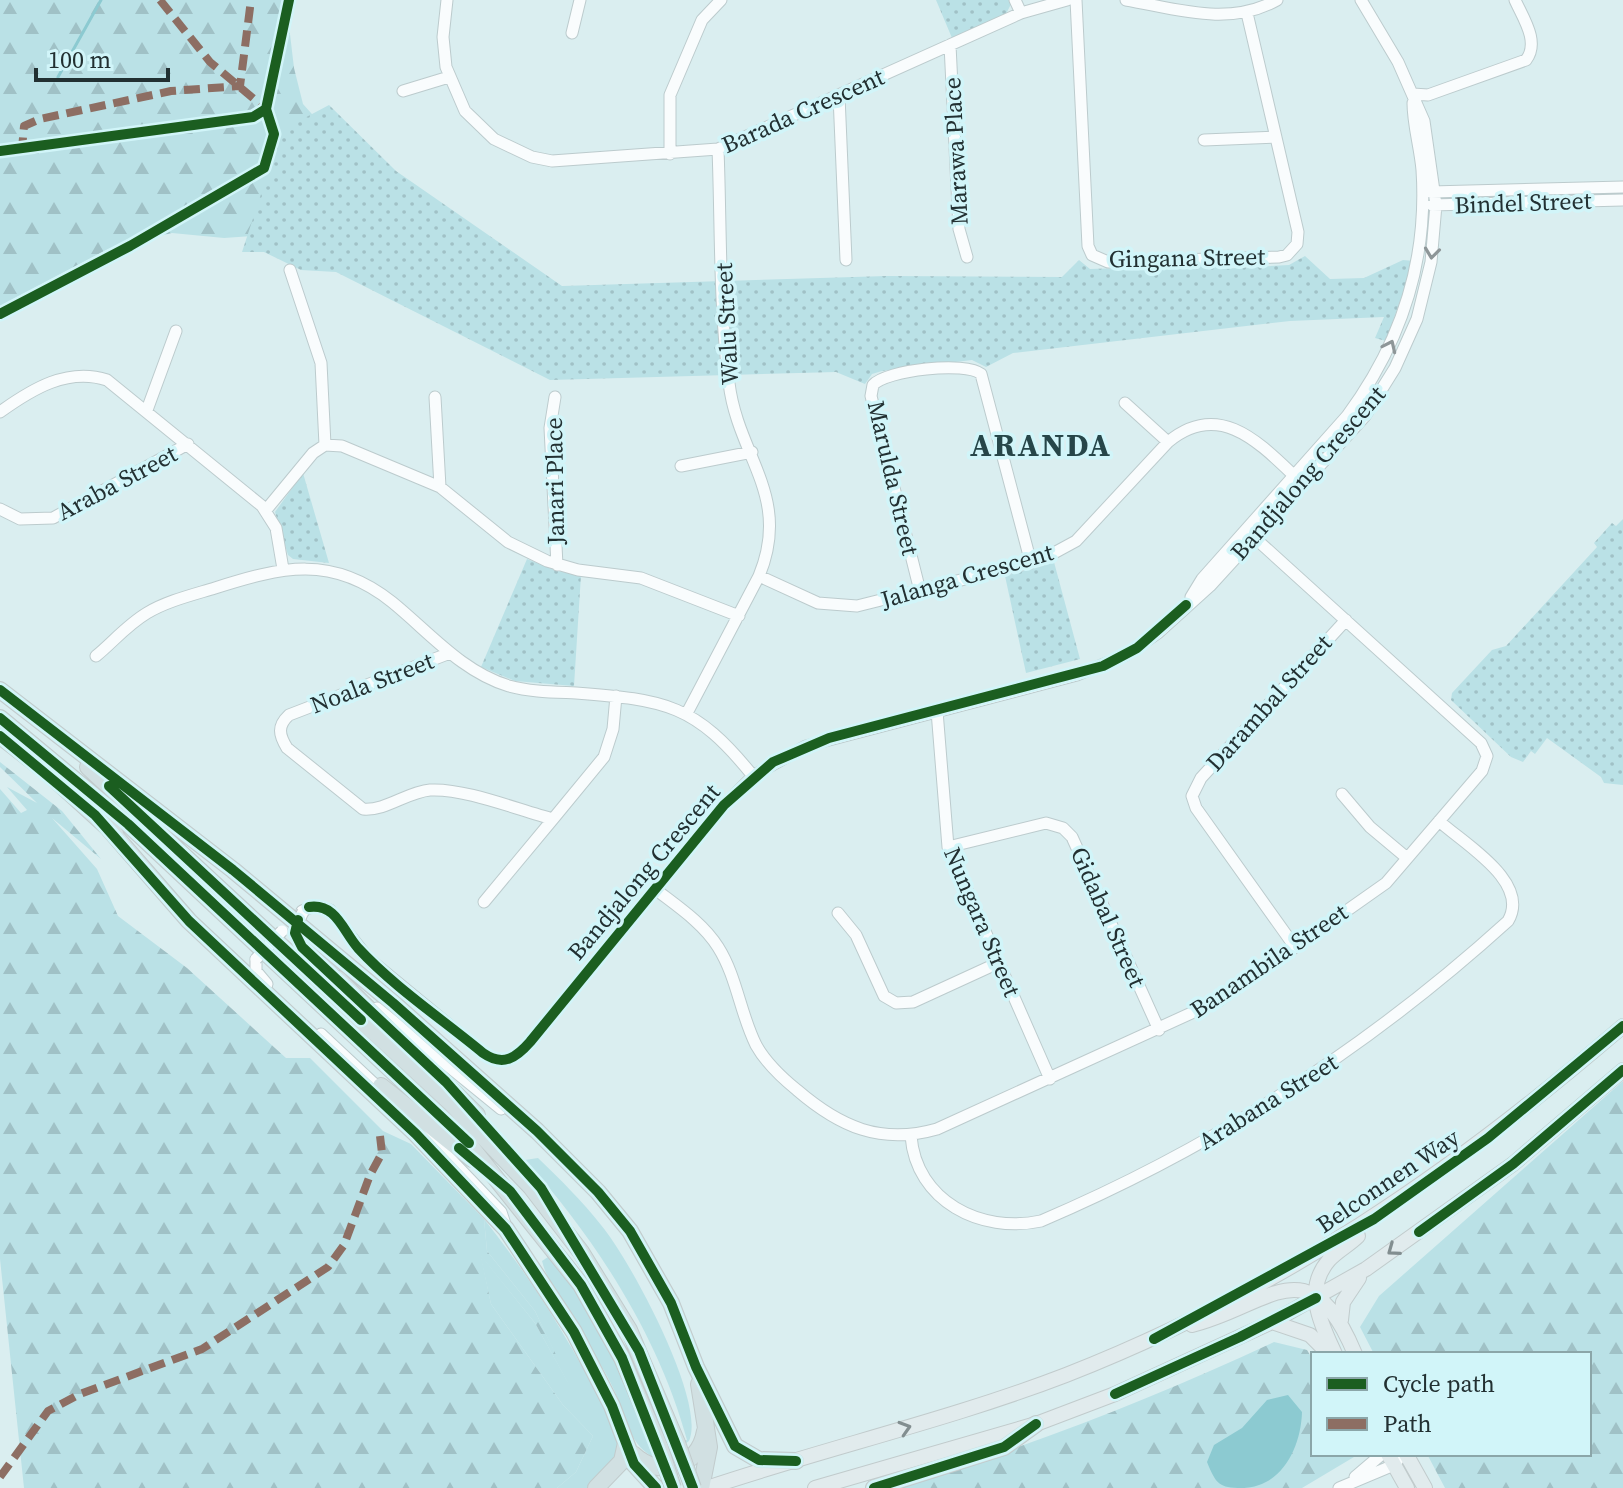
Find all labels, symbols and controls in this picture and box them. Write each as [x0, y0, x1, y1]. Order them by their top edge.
scale bar [36, 32, 168, 82]
text: 100 m [48, 43, 111, 76]
street label: Barada Crescent [716, 60, 889, 161]
street label: Marawa Place [935, 76, 976, 226]
street label: Bindel Street [1454, 184, 1592, 221]
street label: Gingana Street [1108, 240, 1266, 275]
one-way arrow [1424, 246, 1441, 260]
street label: Walu Street [707, 262, 746, 386]
one-way arrow [1381, 340, 1397, 355]
street label: Bandjalong Crescent [1223, 378, 1393, 567]
street label: Marulda Street [860, 397, 927, 559]
street label: Janari Place [537, 417, 572, 546]
district label: ARANDA [970, 423, 1112, 467]
street label: Araba Street [51, 437, 183, 528]
street label: Jalanga Crescent [876, 535, 1057, 616]
street label: Darambal Street [1198, 627, 1339, 778]
street label: Noala Street [305, 644, 438, 721]
street label: Bandjalong Crescent [560, 776, 727, 967]
street label: Nungara Street [936, 842, 1029, 1002]
street label: Gidabal Street [1063, 842, 1154, 992]
street label: Banambila Street [1184, 896, 1354, 1025]
street label: Arabana Street [1192, 1046, 1344, 1158]
street label: Belconnen Way [1310, 1120, 1466, 1241]
one-way arrow [1387, 1241, 1401, 1255]
legend [1311, 1352, 1591, 1456]
text: Cycle path [1383, 1367, 1495, 1400]
text: Path [1383, 1407, 1432, 1440]
one-way arrow [898, 1421, 911, 1437]

